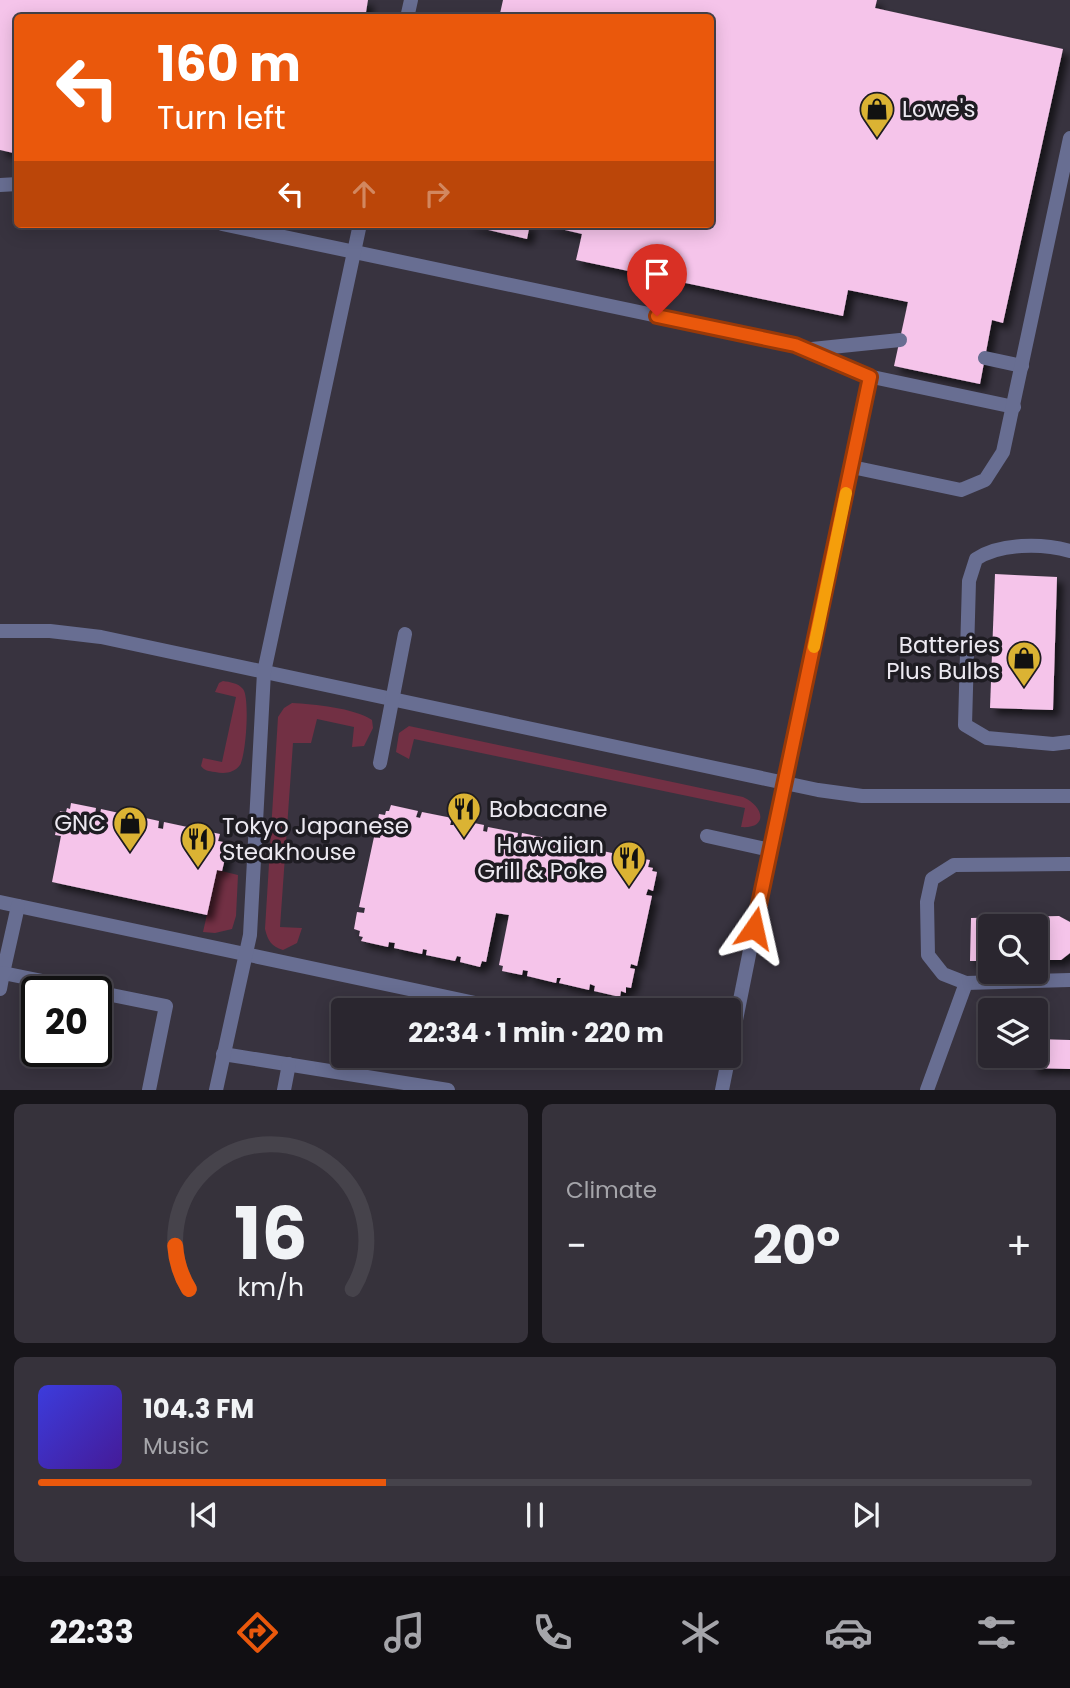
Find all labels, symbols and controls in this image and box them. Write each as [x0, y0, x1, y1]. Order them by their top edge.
text: 160 m [157, 30, 301, 98]
icon: left [42, 42, 133, 133]
shop icon: Lowe's [858, 90, 896, 139]
place label: Lowe's [902, 93, 975, 125]
text: Turn left [157, 95, 286, 140]
icon: left [272, 175, 310, 213]
icon: ahead [345, 175, 383, 213]
icon: right [418, 175, 456, 213]
pin [627, 244, 687, 316]
icon: arrive [638, 255, 676, 293]
place label: Batteries Plus Bulbs [886, 629, 1000, 687]
shop icon: Batteries Plus Bulbs [1005, 639, 1043, 688]
restaurant icon: Bobacane [445, 790, 483, 839]
place label: Bobacane [489, 793, 607, 825]
shop icon: GNC [111, 804, 149, 853]
place label: GNC [54, 807, 106, 839]
place label: Tokyo Japanese Steakhouse [222, 810, 409, 868]
restaurant icon: Tokyo Japanese Steakhouse [179, 820, 217, 869]
place label: Hawaiian Grill & Poke [477, 829, 604, 887]
restaurant icon: Hawaiian Grill & Poke [610, 839, 648, 888]
position arrow [717, 891, 791, 965]
map controls [978, 914, 1048, 1068]
button: search [978, 914, 1048, 984]
speed limit sign: 20 [21, 976, 112, 1067]
button: layers [978, 998, 1048, 1068]
text: 22:34 · 1 min · 220 m [408, 1015, 664, 1051]
text: Climate [566, 1174, 657, 1206]
text: 16 [234, 1184, 308, 1285]
text: 20° [753, 1209, 840, 1282]
text: − [566, 1219, 587, 1272]
text: + [1006, 1219, 1032, 1272]
text: km/h [238, 1270, 304, 1305]
text: 104.3 FM [143, 1391, 254, 1427]
text: Music [143, 1430, 209, 1462]
icon: previous [185, 1496, 223, 1534]
icon: pause [516, 1496, 554, 1534]
icon: next [847, 1496, 885, 1534]
icon: directions [233, 1608, 282, 1657]
icon: music [380, 1608, 429, 1657]
icon: phone [528, 1608, 577, 1657]
icon: climate [676, 1608, 725, 1657]
icon: car [824, 1608, 873, 1657]
icon: filters [972, 1608, 1021, 1657]
text: 22:33 [49, 1609, 134, 1654]

